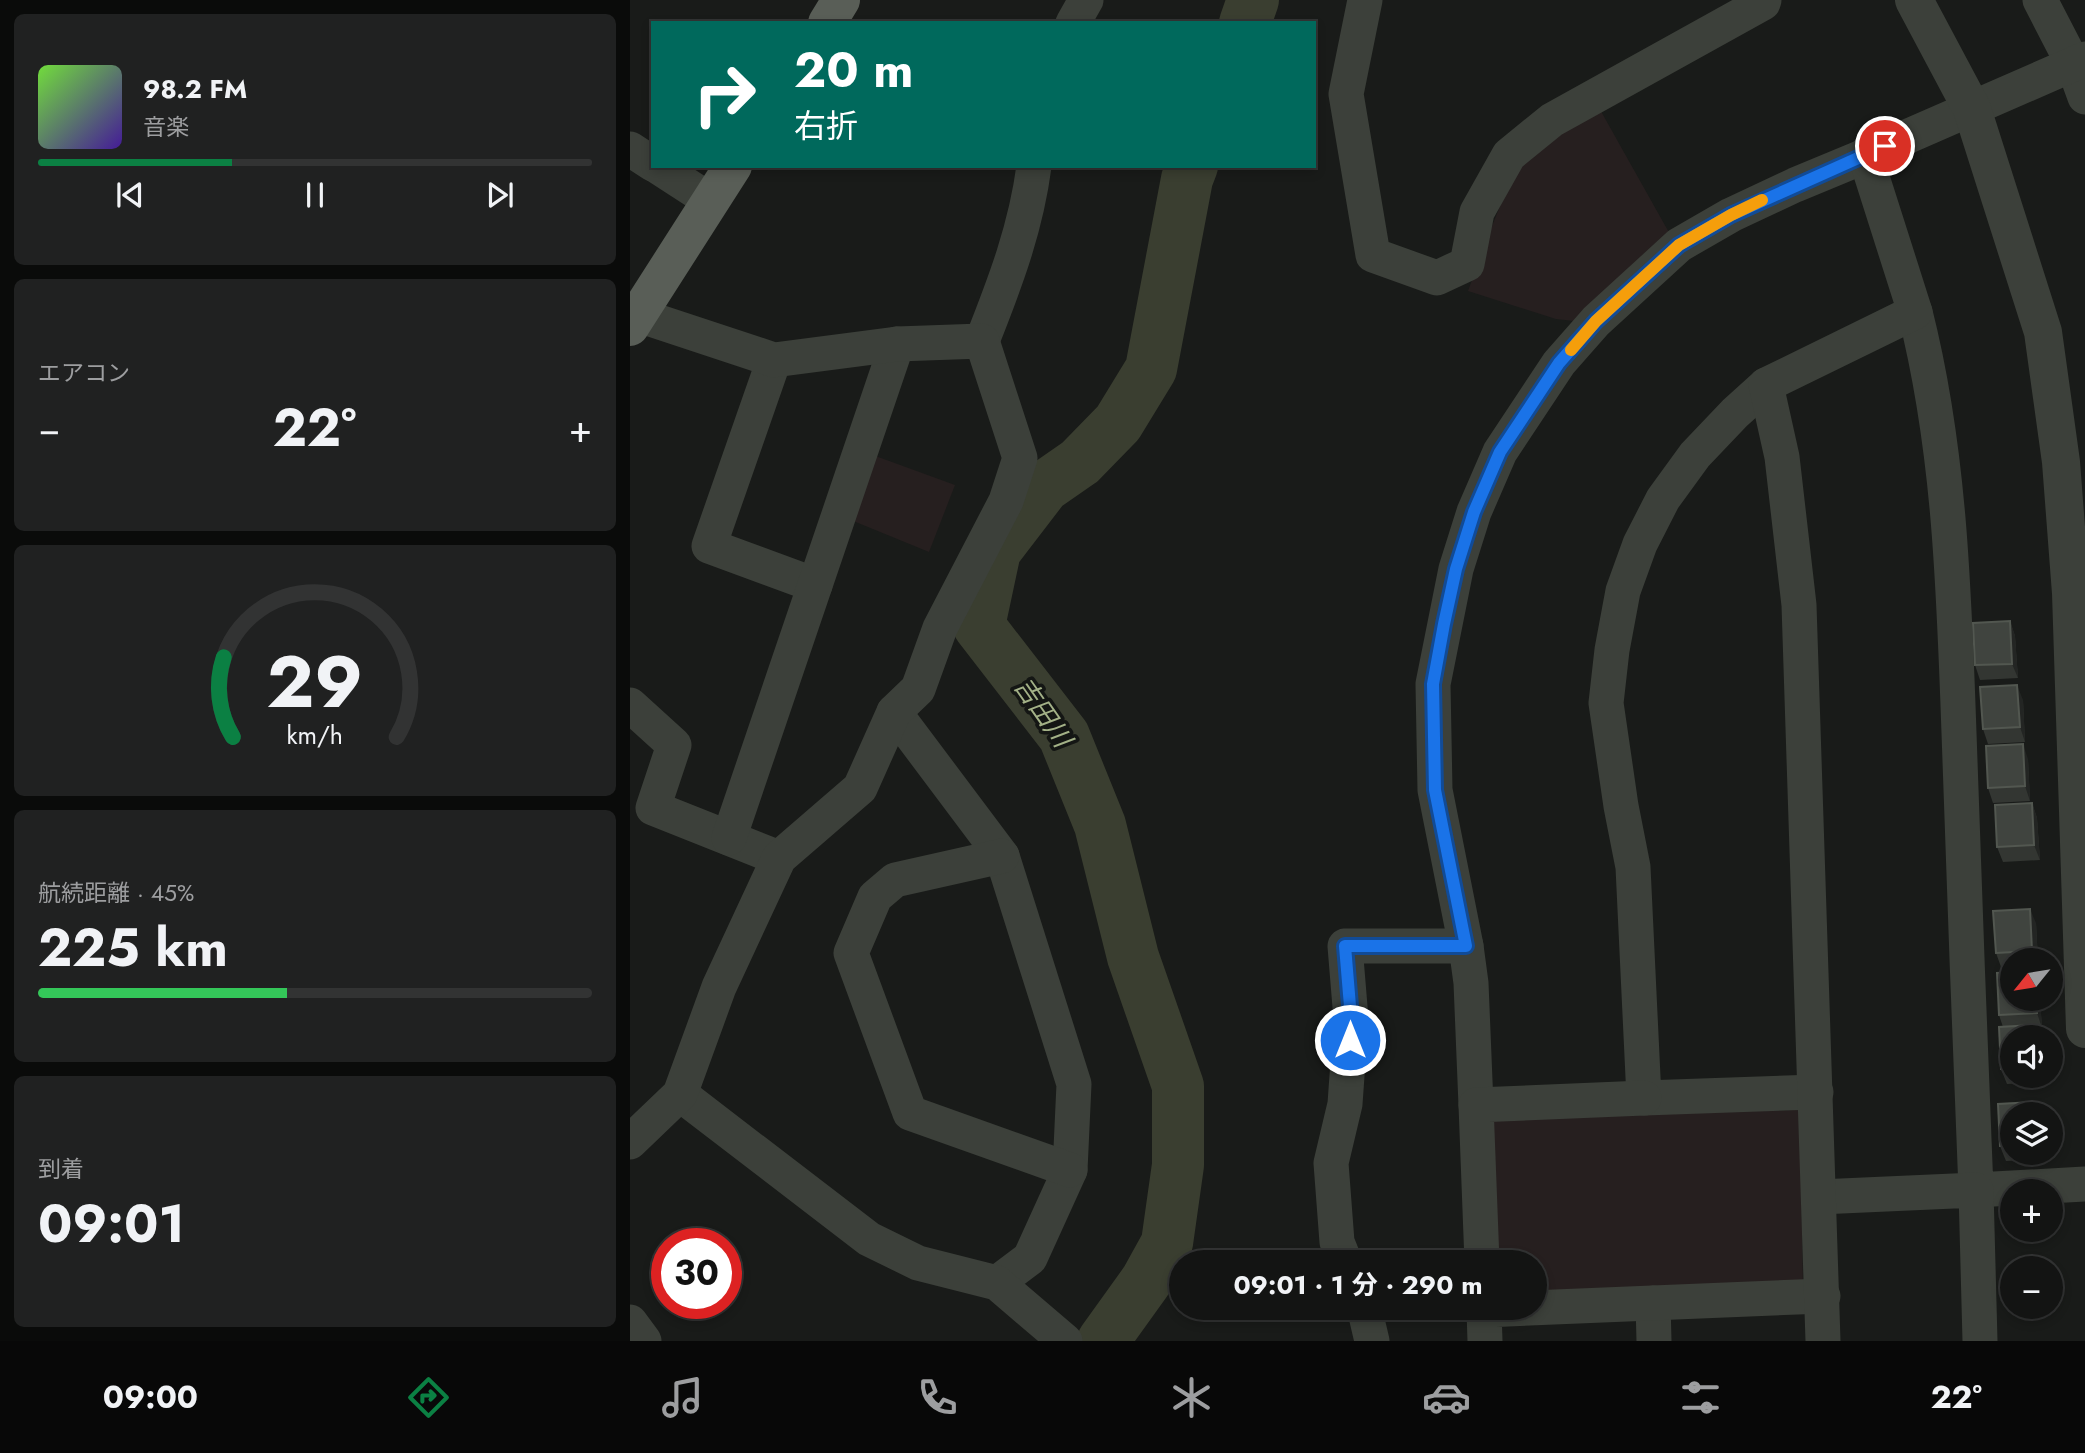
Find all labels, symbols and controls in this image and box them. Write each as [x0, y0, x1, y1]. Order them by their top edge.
text: 20 m [794, 35, 913, 105]
icon: right [679, 49, 770, 140]
text: 98.2 FM [143, 70, 247, 108]
text: 右折 [794, 103, 858, 149]
text: 音楽 [143, 110, 189, 144]
pin [1855, 116, 1915, 176]
icon: arrive [1866, 127, 1904, 165]
icon: previous [111, 176, 149, 214]
icon: pause [296, 176, 334, 214]
icon: next [481, 176, 519, 214]
text: エアコン [38, 356, 130, 390]
text: 22° [273, 390, 356, 466]
text: − [38, 401, 60, 456]
text: + [569, 401, 592, 456]
text: 29 [267, 629, 363, 734]
water label: 吉田川 [1005, 669, 1083, 757]
text: km/h [287, 716, 343, 752]
text: 航続距離 · 45% [38, 876, 194, 910]
text: 225 km [38, 910, 228, 986]
north arrow [2000, 948, 2063, 1012]
map controls [2000, 948, 2063, 1319]
position arrow [1313, 1003, 1387, 1077]
button: sound [2000, 1025, 2063, 1088]
button: layers [2000, 1102, 2063, 1165]
text: 到着 [38, 1152, 84, 1186]
button: + [2000, 1179, 2063, 1242]
text: 09:01 [38, 1186, 185, 1262]
speed limit sign: 30 [651, 1228, 742, 1319]
button: − [2000, 1256, 2063, 1319]
text: 09:01 · 1 分 · 290 m [1233, 1266, 1483, 1304]
icon: directions [404, 1373, 453, 1422]
icon: music [658, 1373, 707, 1422]
icon: phone [913, 1373, 962, 1422]
icon: climate [1167, 1373, 1216, 1422]
icon: car [1422, 1373, 1471, 1422]
icon: filters [1676, 1373, 1725, 1422]
text: 09:00 [103, 1374, 198, 1420]
text: 22° [1931, 1374, 1982, 1420]

